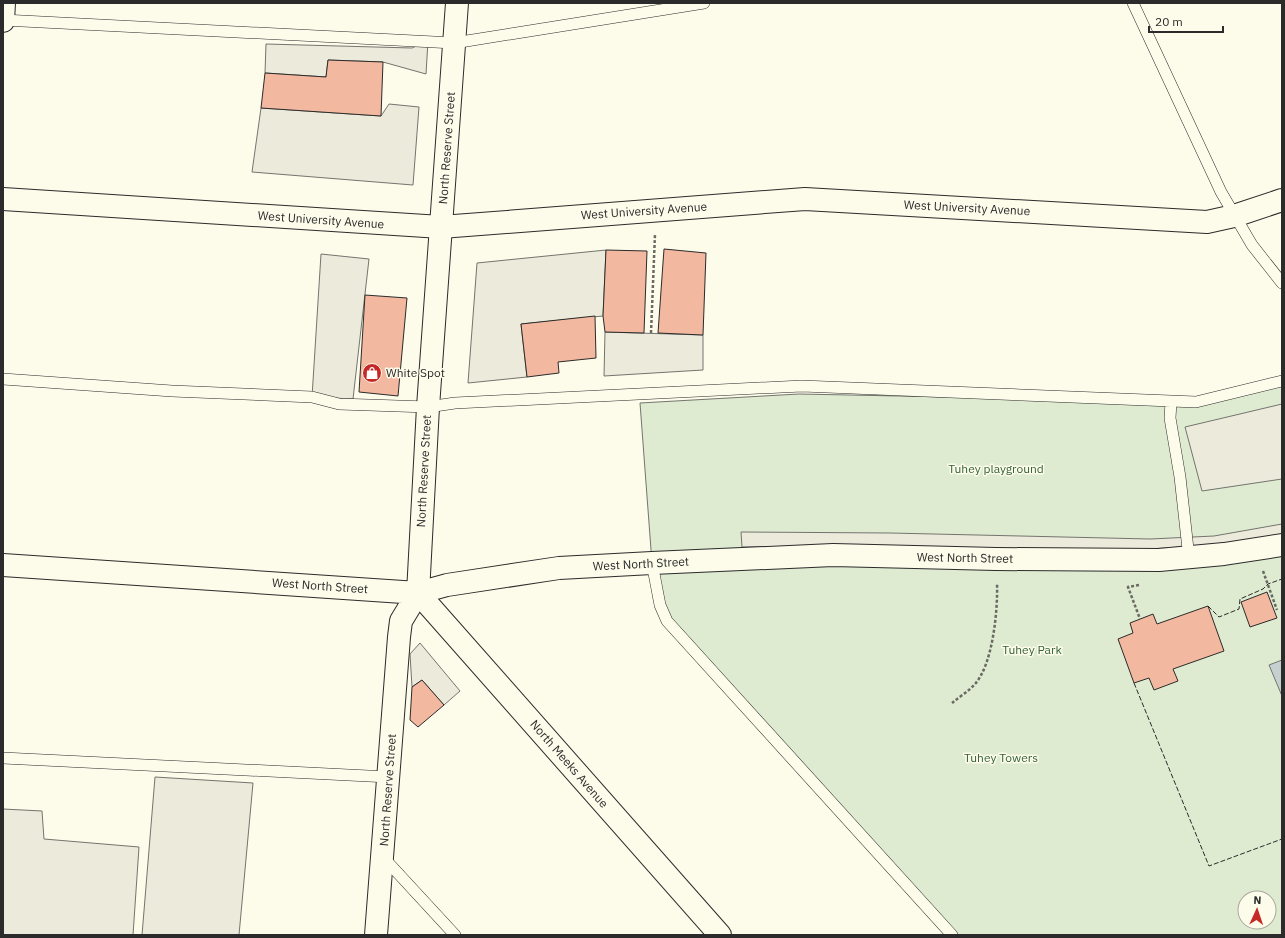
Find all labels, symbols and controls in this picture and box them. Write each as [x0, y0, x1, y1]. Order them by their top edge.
scale bar [1149, 8, 1223, 34]
text: 20 m [1155, 14, 1183, 29]
street label: North Reserve Street [435, 91, 458, 205]
street label: West University Avenue [903, 197, 1031, 218]
street label: West University Avenue [580, 199, 708, 222]
street label: West University Avenue [257, 208, 385, 231]
shop icon: White Spot [361, 362, 383, 384]
place label: White Spot [386, 365, 445, 380]
street label: North Reserve Street [413, 414, 434, 528]
park label: Tuhey playground [948, 461, 1044, 476]
street label: West North Street [917, 549, 1013, 566]
street label: West North Street [592, 553, 689, 574]
street label: West North Street [271, 575, 369, 596]
park label: Tuhey Park [1002, 642, 1062, 657]
street label: North Meeks Avenue [527, 717, 612, 811]
street label: North Reserve Street [376, 733, 399, 847]
park label: Tuhey Towers [964, 750, 1038, 765]
north arrow [1237, 890, 1277, 930]
text: N [1253, 893, 1262, 907]

